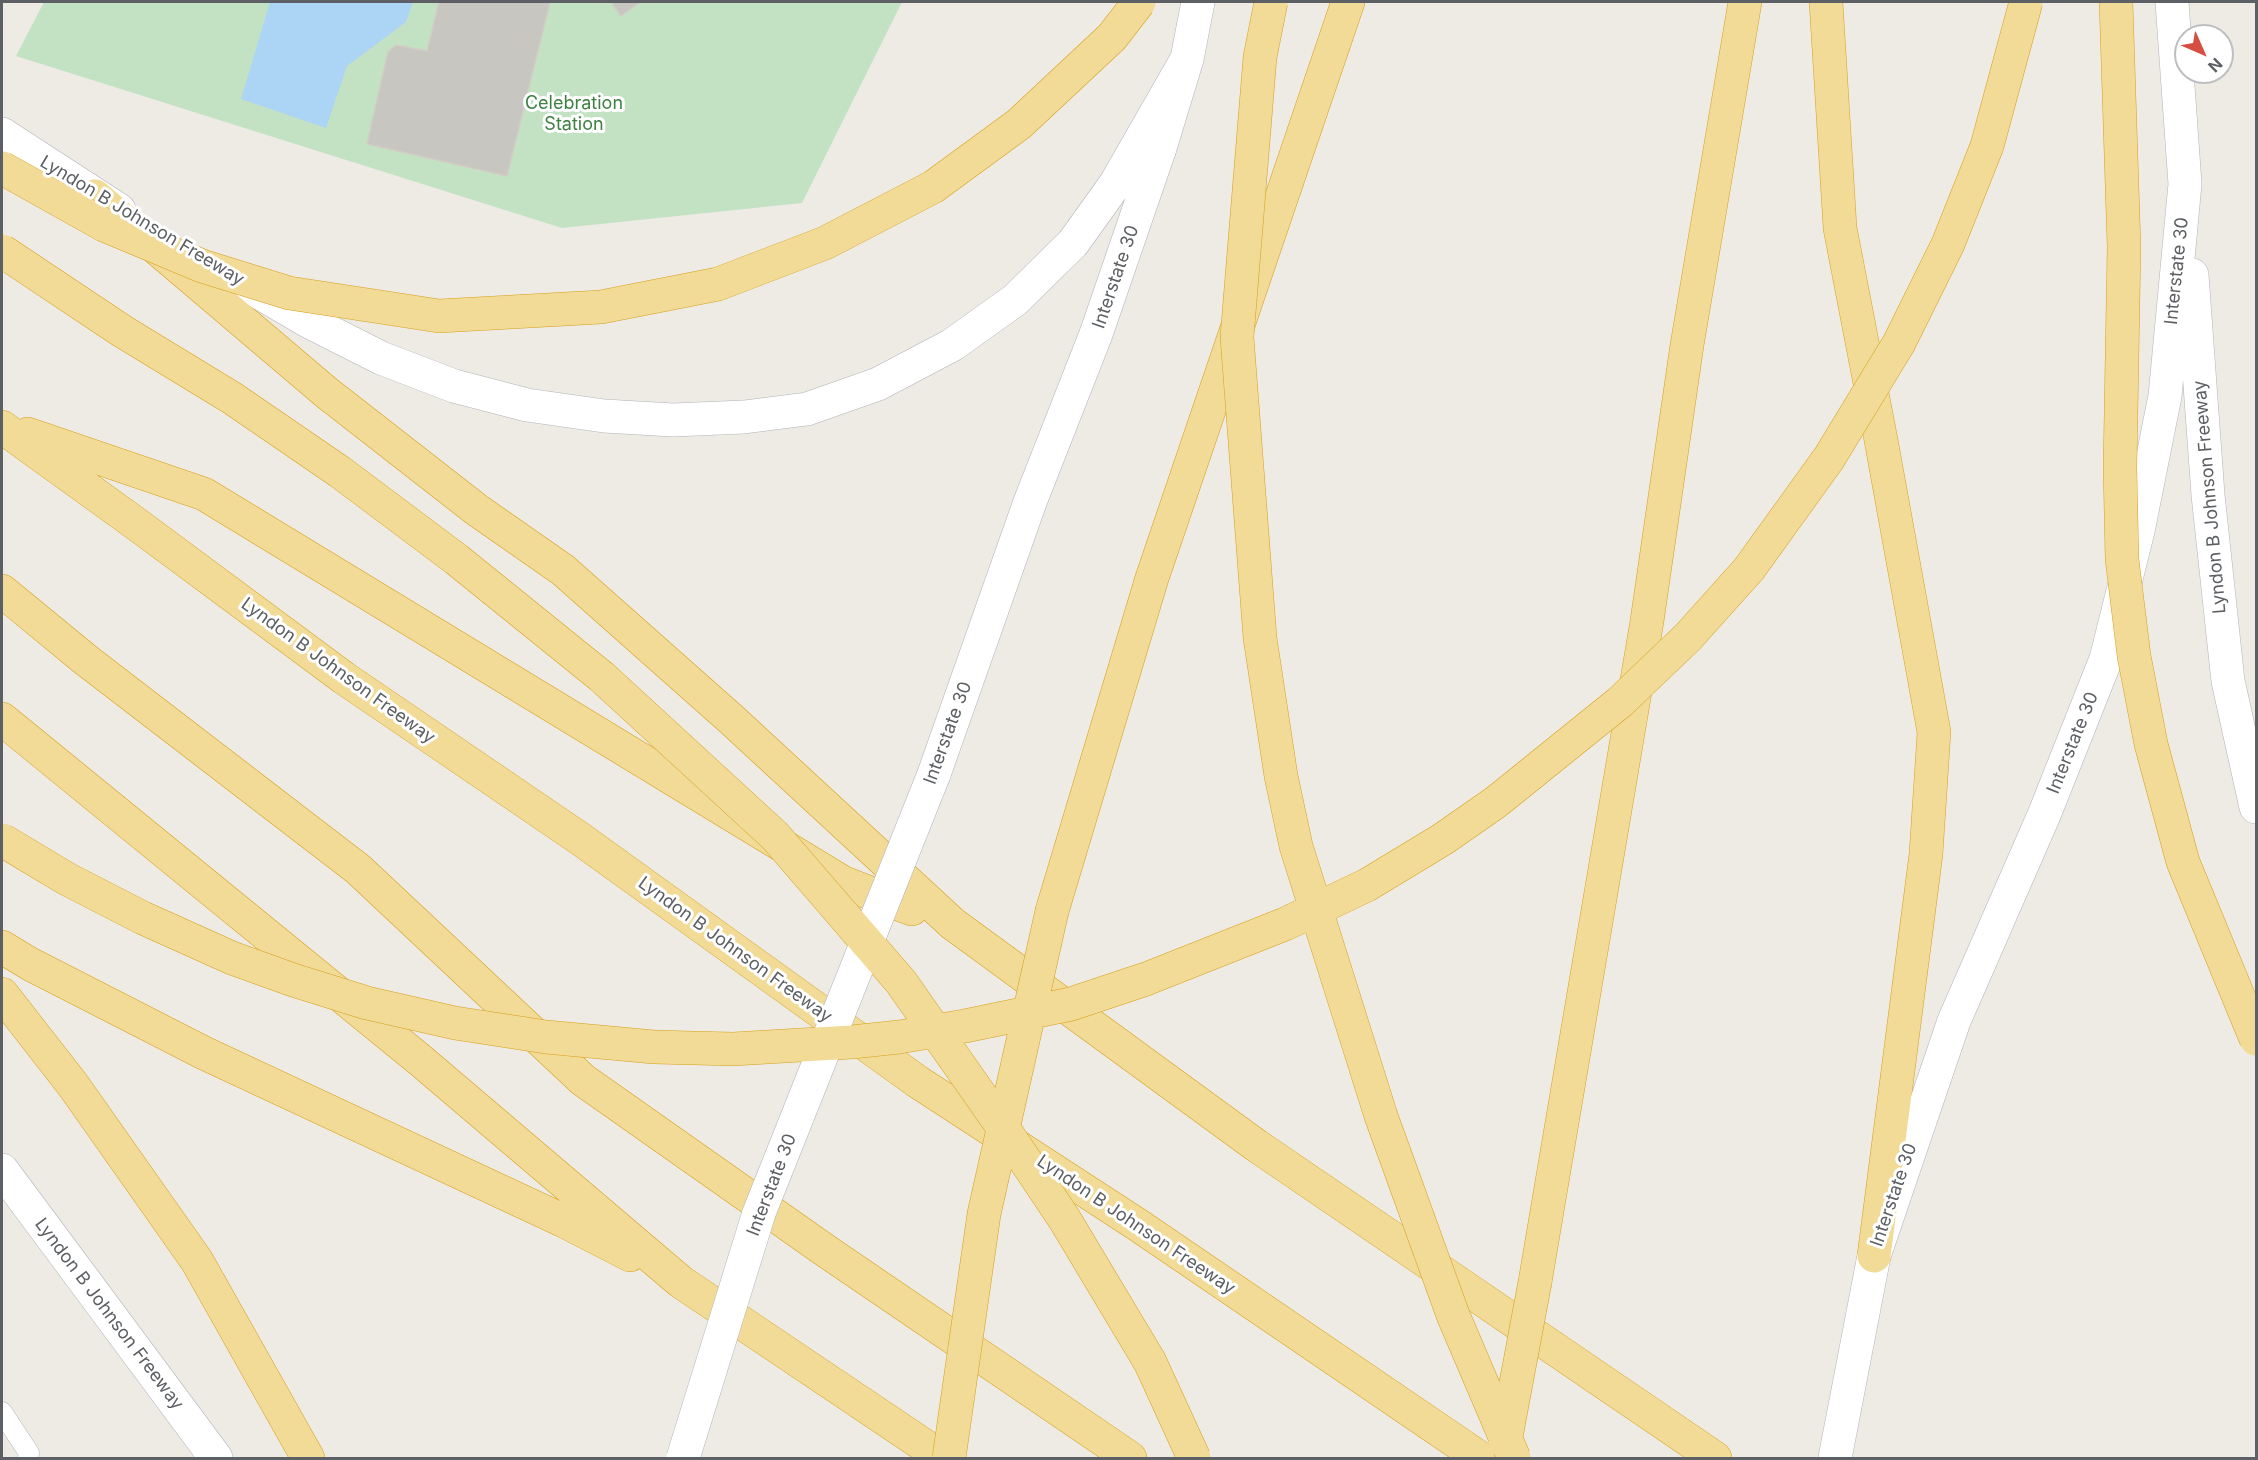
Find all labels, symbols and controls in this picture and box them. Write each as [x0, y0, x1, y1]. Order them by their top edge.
north arrow [2174, 24, 2234, 84]
text: N [2204, 54, 2227, 77]
park label: Celebration Station [525, 93, 623, 136]
street label: Lyndon B Johnson Freeway [36, 151, 248, 291]
street label: Interstate 30 [2161, 216, 2193, 326]
street label: Interstate 30 [1088, 223, 1144, 331]
street label: Lyndon B Johnson Freeway [2189, 379, 2231, 615]
street label: Lyndon B Johnson Freeway [237, 593, 439, 749]
street label: Interstate 30 [919, 679, 977, 787]
street label: Interstate 30 [2043, 689, 2103, 797]
street label: Lyndon B Johnson Freeway [634, 872, 836, 1028]
street label: Interstate 30 [743, 1131, 801, 1239]
street label: Interstate 30 [1866, 1141, 1922, 1249]
street label: Lyndon B Johnson Freeway [1033, 1151, 1239, 1299]
street label: Lyndon B Johnson Freeway [30, 1214, 188, 1414]

